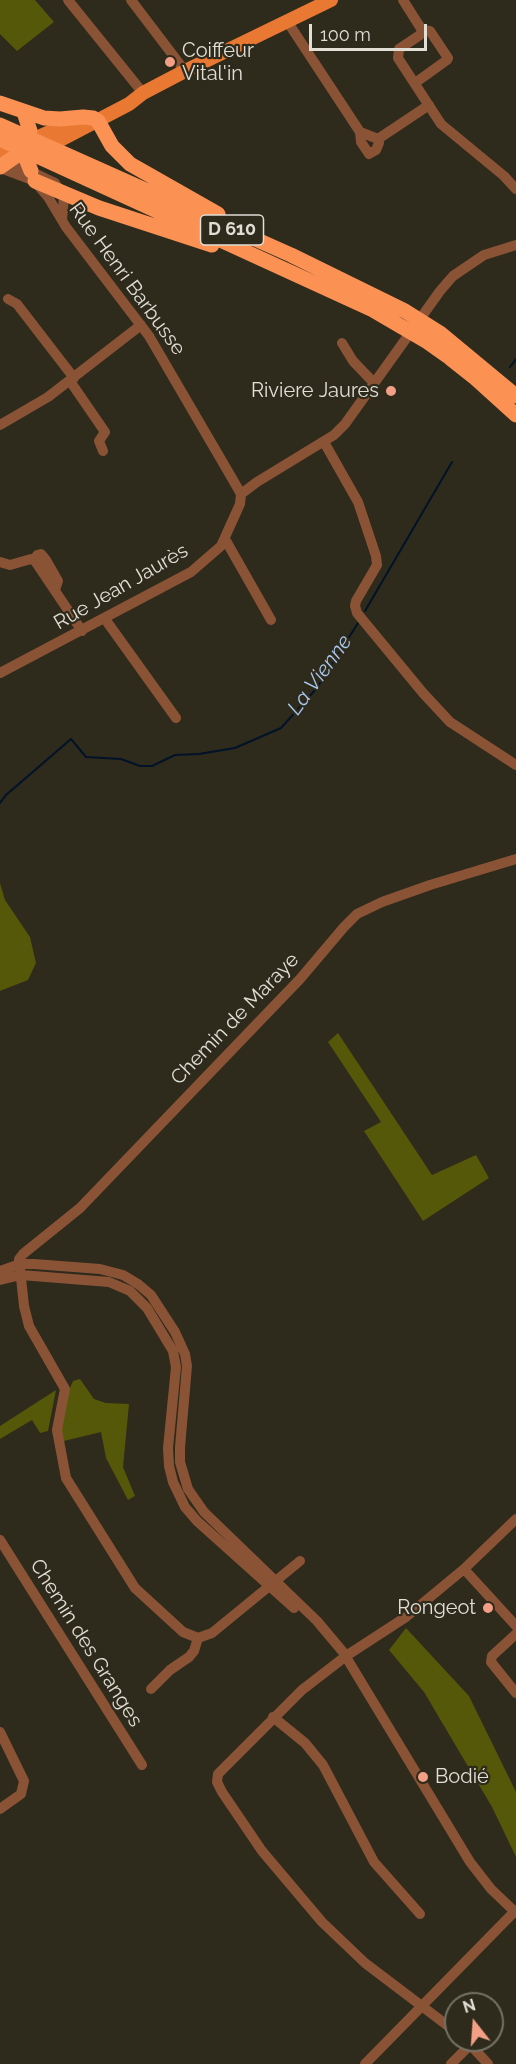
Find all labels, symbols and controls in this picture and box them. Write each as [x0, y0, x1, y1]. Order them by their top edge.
scale bar [312, 12, 430, 50]
text: 100 m [320, 24, 371, 45]
place label: Coiffeur Vital'in [182, 39, 254, 86]
marker: Coiffeur Vital'in [163, 55, 177, 69]
street label: Rue Henri Barbusse [64, 198, 190, 360]
road number: D 610 [200, 215, 264, 245]
place label: Riviere Jaures [251, 379, 379, 403]
marker: Riviere Jaures [384, 384, 398, 398]
street label: Rue Jean Jaurès [50, 539, 192, 635]
water label: La Vienne [282, 630, 358, 720]
street label: Chemin de Maraye [166, 948, 304, 1090]
street label: Chemin des Granges [25, 1555, 147, 1731]
place label: Rongeot [397, 1596, 476, 1620]
marker: Rongeot [481, 1601, 495, 1615]
place label: Bodié [435, 1765, 489, 1789]
marker: Bodié [416, 1770, 430, 1784]
north arrow [444, 1992, 504, 2052]
text: N [461, 1995, 478, 2017]

